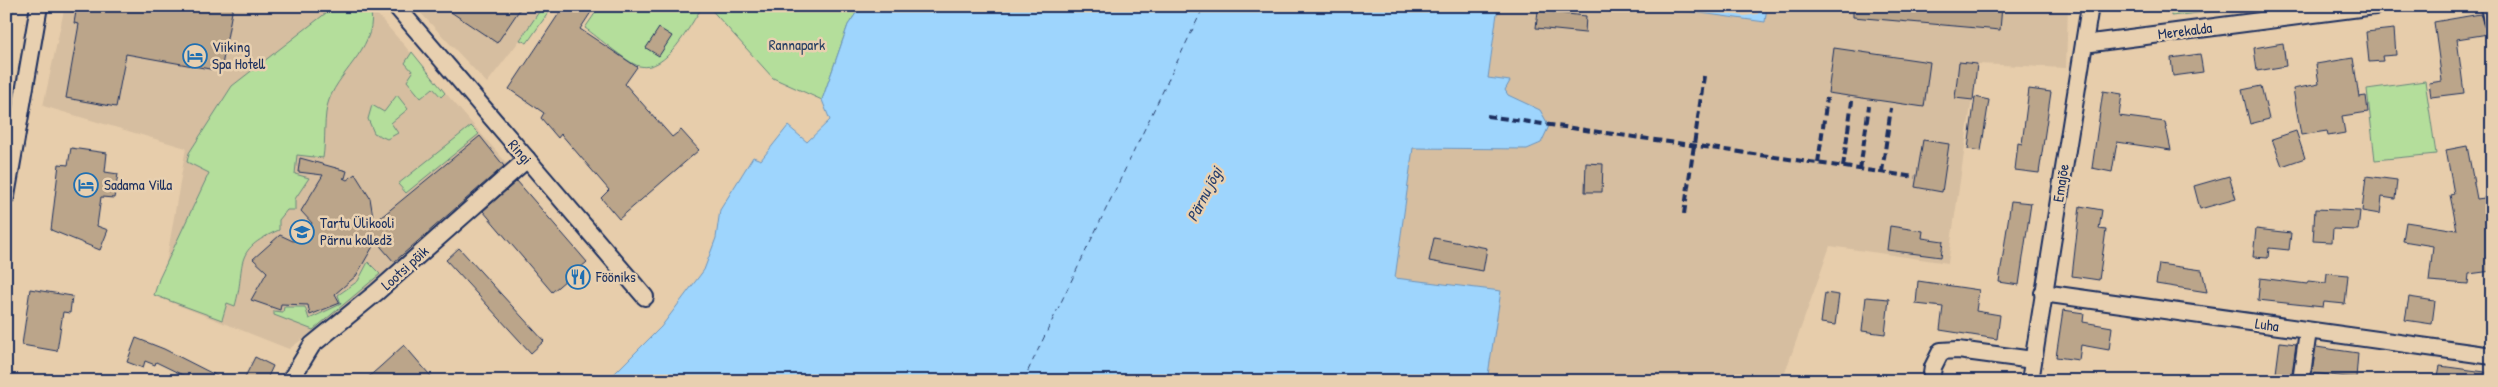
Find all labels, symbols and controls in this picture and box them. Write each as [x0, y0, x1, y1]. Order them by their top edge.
street label: Merekalda [2157, 17, 2213, 44]
park label: Rannapark [769, 34, 825, 55]
place label: Viiking Spa Hotell [212, 36, 266, 74]
hotel icon: Viiking Spa Hotell [182, 43, 208, 69]
street label: Ringi [504, 135, 537, 169]
water label: Pärnu jõgi [1181, 162, 1228, 225]
street label: Emajõe [2047, 162, 2074, 203]
hotel icon: Sadama Villa [73, 172, 99, 198]
place label: Sadama Villa [104, 174, 172, 195]
place label: Tartu Ülikooli Pärnu kolledž [320, 212, 395, 250]
school or university icon: Tartu Ülikooli Pärnu kolledž [289, 219, 315, 245]
street label: Lootsi põik [376, 241, 433, 295]
restaurant icon: Fööniks [565, 264, 591, 290]
place label: Fööniks [595, 266, 636, 287]
street label: Luha [2254, 312, 2280, 337]

